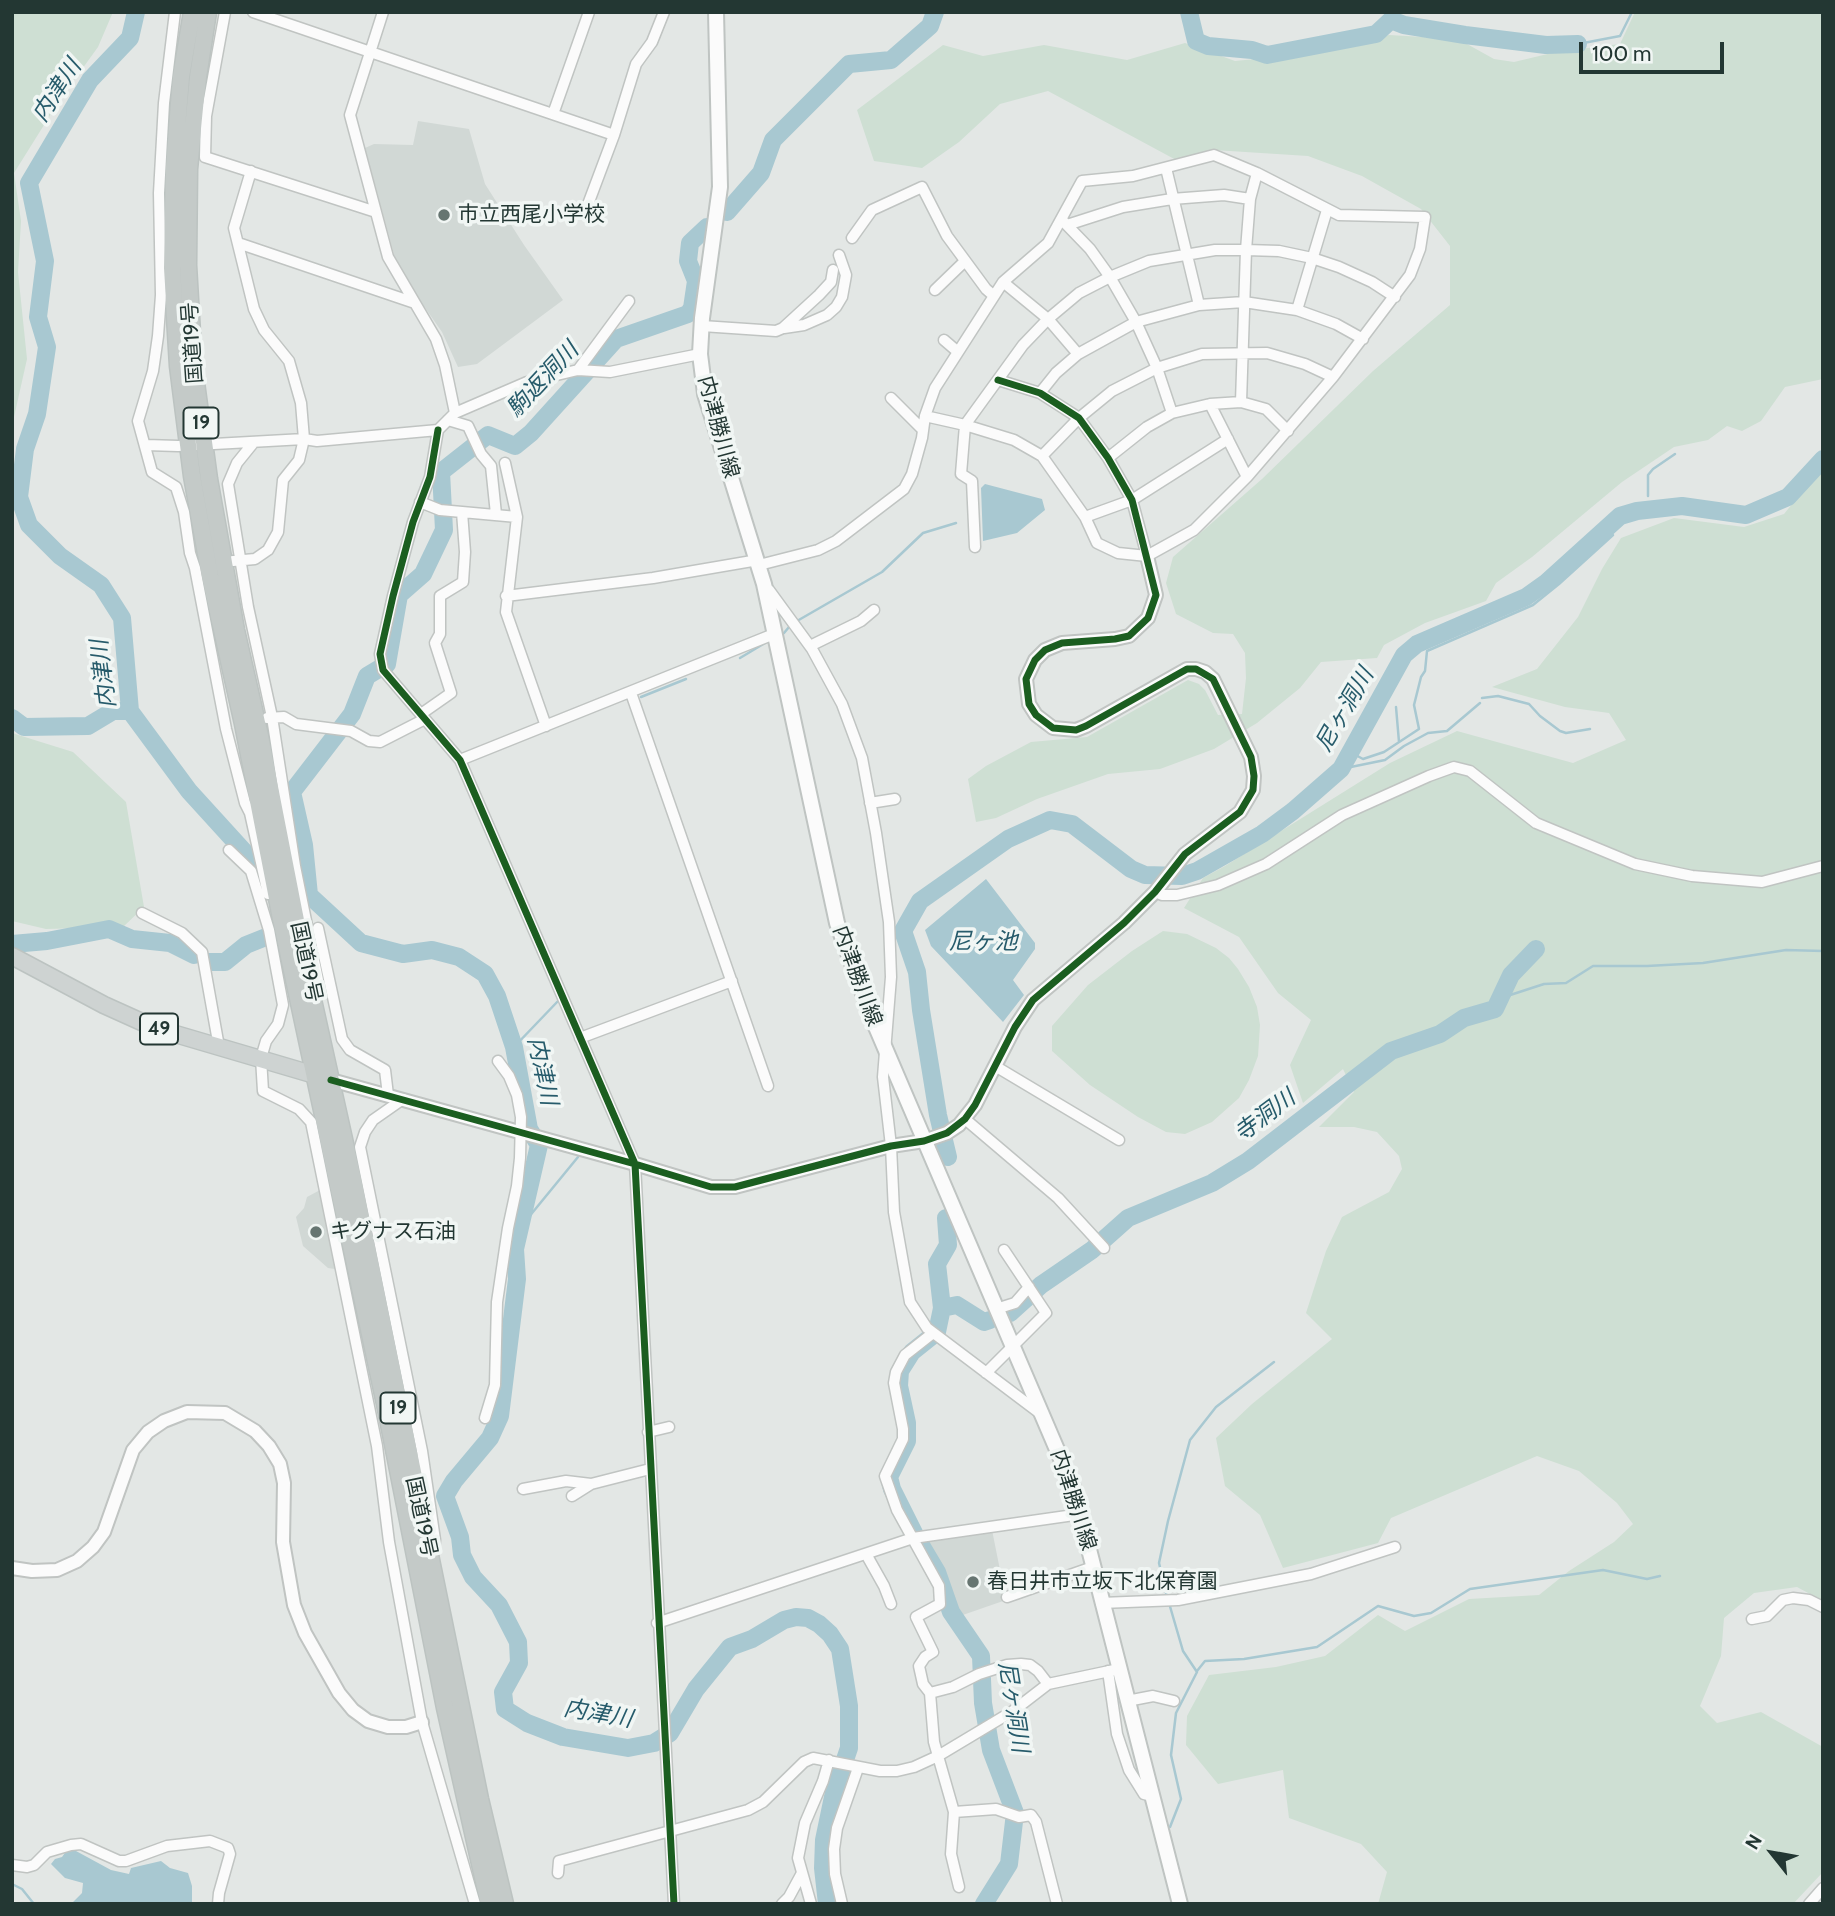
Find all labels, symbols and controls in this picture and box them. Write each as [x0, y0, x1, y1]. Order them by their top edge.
scale bar [1583, 28, 1728, 72]
text: 100 m [1592, 41, 1651, 66]
water label: 内津川 [27, 55, 87, 127]
place label: 市立西尾小学校 [458, 202, 605, 228]
marker: 市立西尾小学校 [436, 207, 452, 223]
street label: 国道19号 [178, 301, 208, 385]
water label: 駒返洞川 [502, 337, 584, 423]
street label: 内津勝川線 [692, 373, 744, 481]
road number: 19 [184, 408, 218, 438]
water label: 内津川 [86, 638, 122, 710]
water label: 尼ヶ洞川 [1310, 663, 1380, 757]
street label: 国道19号 [285, 919, 327, 1005]
street label: 内津勝川線 [827, 922, 887, 1030]
water label: 尼ヶ池 [949, 928, 1017, 956]
road number: 49 [140, 1014, 178, 1044]
water label: 内津川 [521, 1034, 563, 1108]
water label: 寺洞川 [1229, 1084, 1301, 1148]
place label: キグナス石油 [330, 1219, 456, 1245]
marker: キグナス石油 [308, 1224, 324, 1240]
road number: 19 [380, 1392, 416, 1424]
street label: 内津勝川線 [1045, 1446, 1101, 1554]
street label: 国道19号 [400, 1474, 442, 1560]
place label: 春日井市立坂下北保育園 [987, 1569, 1218, 1595]
marker: 春日井市立坂下北保育園 [965, 1574, 981, 1590]
water label: 尼ヶ洞川 [992, 1659, 1034, 1755]
water label: 内津川 [562, 1694, 634, 1734]
north arrow [1737, 1818, 1807, 1888]
text: N [1740, 1830, 1767, 1854]

